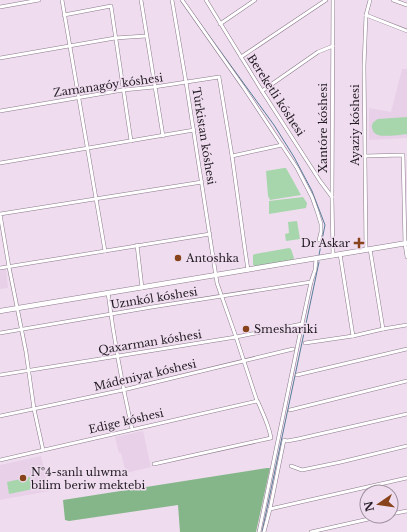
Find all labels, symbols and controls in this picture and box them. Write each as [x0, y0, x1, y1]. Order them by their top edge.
street label: Bereketli kóshesi [244, 51, 308, 139]
street label: Zamanagóy kóshesi [52, 70, 164, 100]
street label: Xantóre kóshesi [316, 83, 330, 173]
street label: Ayaziy kóshesi [348, 84, 362, 167]
street label: Túrkistan kóshesi [189, 86, 219, 186]
place label: Dr Askar [301, 236, 351, 250]
marker: Dr Askar [353, 237, 365, 249]
place label: Antoshka [185, 251, 240, 265]
marker: Antoshka [173, 253, 183, 263]
street label: Uzınkól kóshesi [109, 284, 199, 312]
place label: Smeshariki [254, 322, 318, 336]
marker: Smeshariki [241, 324, 251, 334]
street label: Qaxarman kóshesi [97, 327, 203, 357]
street label: Mádeniyat kóshesi [92, 356, 198, 394]
street label: Edige kóshesi [87, 406, 165, 436]
place label: №4-sanlı ulıwma bilim beriw mektebi [30, 465, 145, 492]
marker: №4-sanlı ulıwma bilim beriw mektebi [18, 473, 28, 483]
north arrow [359, 484, 399, 524]
text: N [361, 499, 377, 513]

